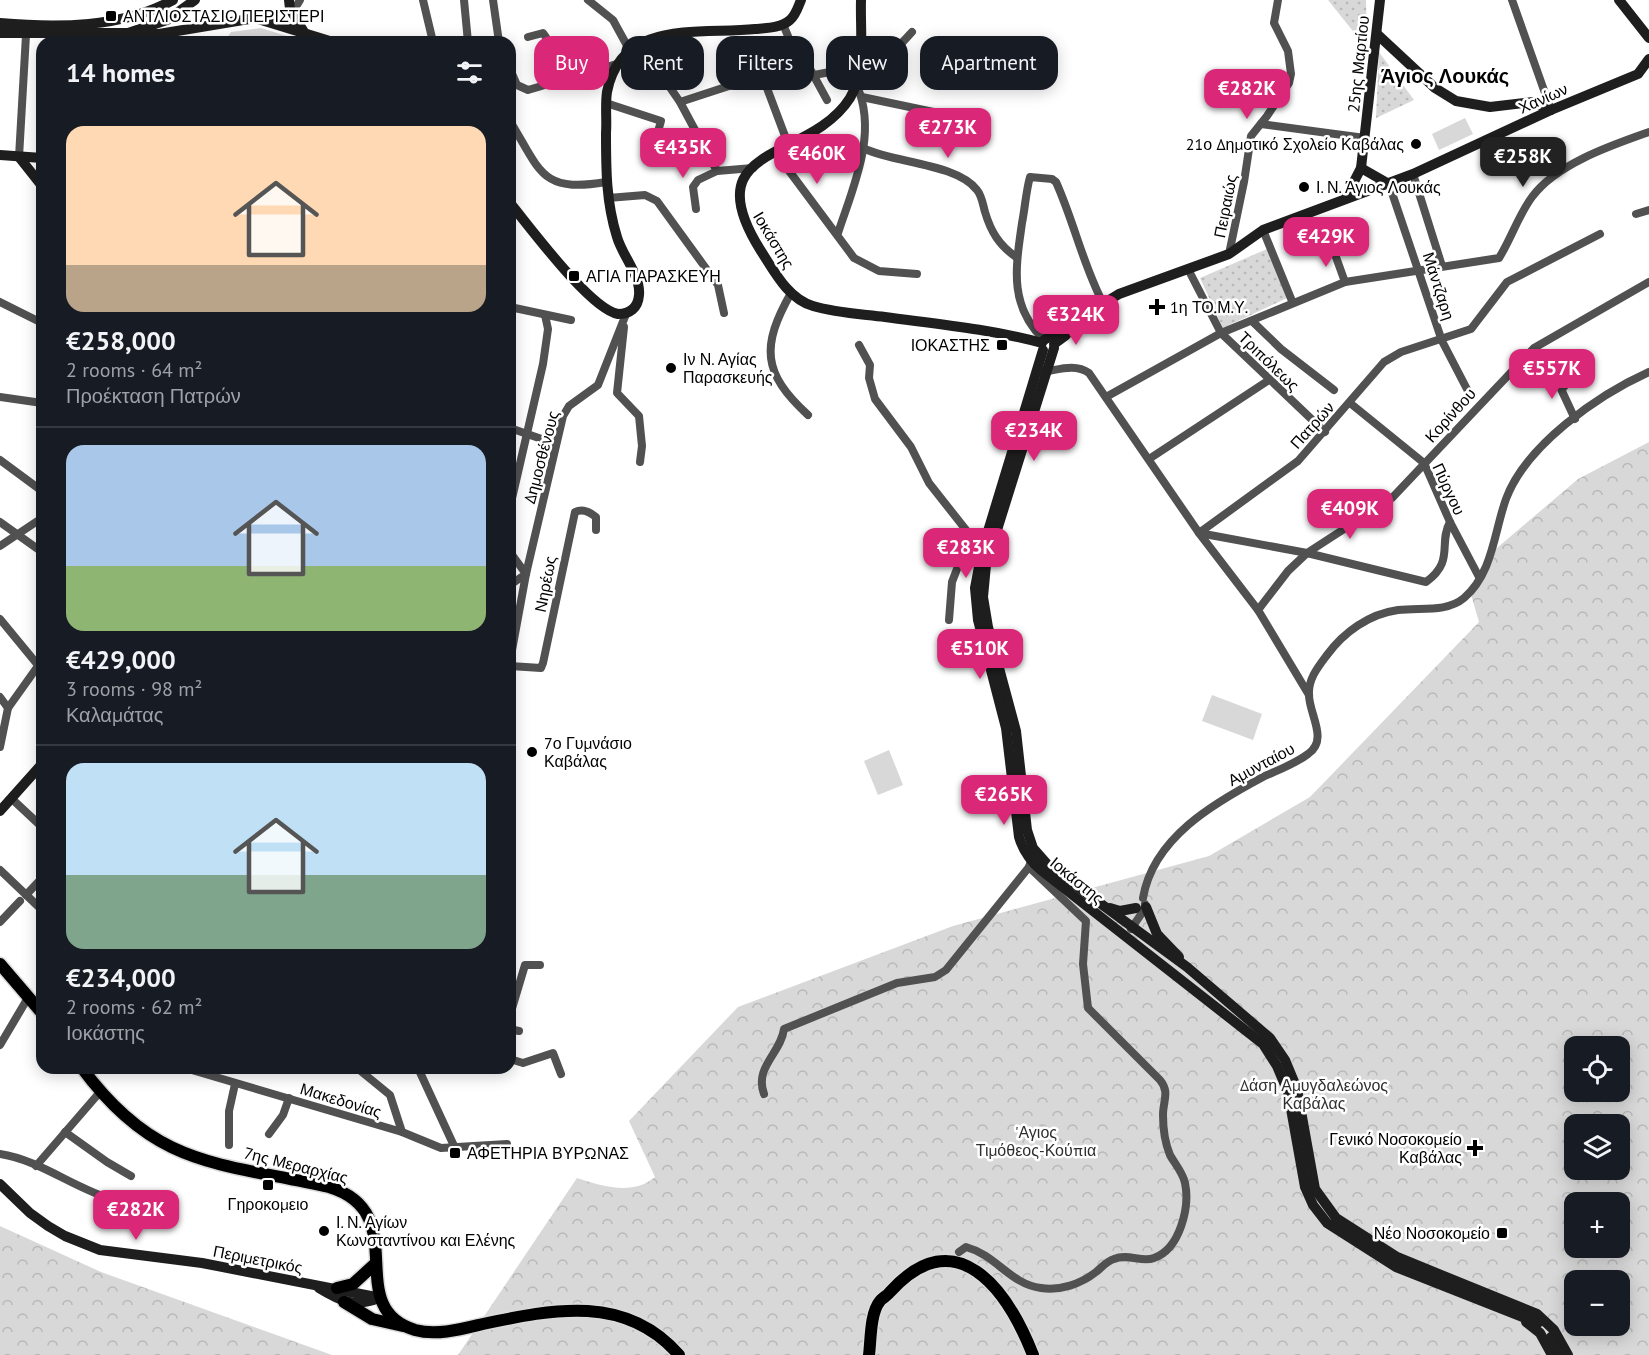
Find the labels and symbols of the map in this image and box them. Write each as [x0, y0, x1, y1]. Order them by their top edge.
place label: ΑΝΤΛΙΟΣΤΑΣΙΟ ΠΕΡΙΣΤΕΡΙ [123, 6, 324, 26]
marker: ΑΝΤΛΙΟΣΤΑΣΙΟ ΠΕΡΙΣΤΕΡΙ [104, 9, 118, 23]
street label: 25ης Μαρτίου [1343, 15, 1373, 113]
district label: Άγιος Λουκάς [1381, 63, 1509, 89]
pin: €282K [1205, 69, 1289, 120]
street label: Χανίων [1515, 78, 1571, 118]
pin: €273K [906, 108, 990, 159]
pin: €435K [641, 128, 725, 179]
pin: €460K [775, 134, 859, 185]
place label: 21ο Δημοτικό Σχολείο Καβάλας [1186, 134, 1404, 154]
marker: 21ο Δημοτικό Σχολείο Καβάλας [1409, 137, 1423, 151]
pin: €258K [1481, 137, 1565, 188]
street label: Πειραιώς [1209, 172, 1241, 239]
place label: Ι. Ν. Άγιος Λουκάς [1316, 177, 1441, 197]
marker: Ι. Ν. Άγιος Λουκάς [1297, 180, 1311, 194]
street label: Ιοκάστης [749, 208, 799, 272]
pin: €429K [1284, 217, 1368, 268]
street label: Μάντζαρη [1419, 250, 1459, 322]
place label: ΑΓΙΑ ΠΑΡΑΣΚΕΥΗ [586, 266, 721, 286]
marker: ΑΓΙΑ ΠΑΡΑΣΚΕΥΗ [567, 269, 581, 283]
pin: €324K [1034, 295, 1118, 346]
place label: 1η ΤΟ.Μ.Υ. [1170, 297, 1248, 317]
marker: 1η ΤΟ.Μ.Υ. [1148, 298, 1166, 316]
street label: Τριπόλεως [1234, 327, 1304, 395]
place label: ΙΟΚΑΣΤΗΣ [911, 335, 990, 355]
marker: ΙΟΚΑΣΤΗΣ [995, 338, 1009, 352]
place label: Ιν Ν. Αγίας Παρασκευής [683, 349, 773, 387]
pin: €557K [1510, 349, 1594, 400]
marker: Ιν Ν. Αγίας Παρασκευής [664, 361, 678, 375]
street label: Κορίνθου [1420, 384, 1480, 446]
street label: Πατρών [1286, 397, 1338, 453]
street label: Δημοσθένους [519, 408, 563, 505]
pin: €234K [992, 411, 1076, 462]
street label: Πύργου [1428, 460, 1470, 518]
pin: €409K [1308, 489, 1392, 540]
pin: €283K [924, 528, 1008, 579]
street label: Νηρέως [530, 554, 560, 614]
pin: €510K [938, 629, 1022, 680]
place label: 7ο Γυμνάσιο Καβάλας [544, 733, 632, 771]
street label: Αμυνταίου [1224, 738, 1298, 790]
marker: 7ο Γυμνάσιο Καβάλας [525, 745, 539, 759]
pin: €265K [962, 775, 1046, 826]
street label: Ιοκάστης [1046, 852, 1108, 908]
park label: Δάση Αμυγδαλεώνος Καβάλας [1240, 1075, 1388, 1113]
street label: Μακεδονίας [298, 1078, 384, 1122]
park label: 'Αγιος Τιμόθεος-Κούπια [976, 1122, 1096, 1160]
place label: Γενικό Νοσοκομείο Καβάλας [1329, 1129, 1462, 1167]
marker: Γενικό Νοσοκομείο Καβάλας [1466, 1139, 1484, 1157]
street label: 7ης Μεραρχίας [242, 1142, 350, 1188]
place label: ΑΦΕΤΗΡΙΑ ΒΥΡΩΝΑΣ [467, 1143, 629, 1163]
marker: ΑΦΕΤΗΡΙΑ ΒΥΡΩΝΑΣ [448, 1146, 462, 1160]
marker: Γηροκομειο [261, 1178, 275, 1192]
pin: €282K [94, 1190, 178, 1241]
place label: Γηροκομειο [228, 1194, 309, 1214]
place label: Ι. Ν. Αγίων Κωνσταντίνου και Ελένης [336, 1212, 516, 1250]
place label: Νέο Νοσοκομείο [1374, 1223, 1490, 1243]
marker: Ι. Ν. Αγίων Κωνσταντίνου και Ελένης [317, 1224, 331, 1238]
marker: Νέο Νοσοκομείο [1495, 1226, 1509, 1240]
street label: Περιμετρικός [212, 1241, 305, 1278]

